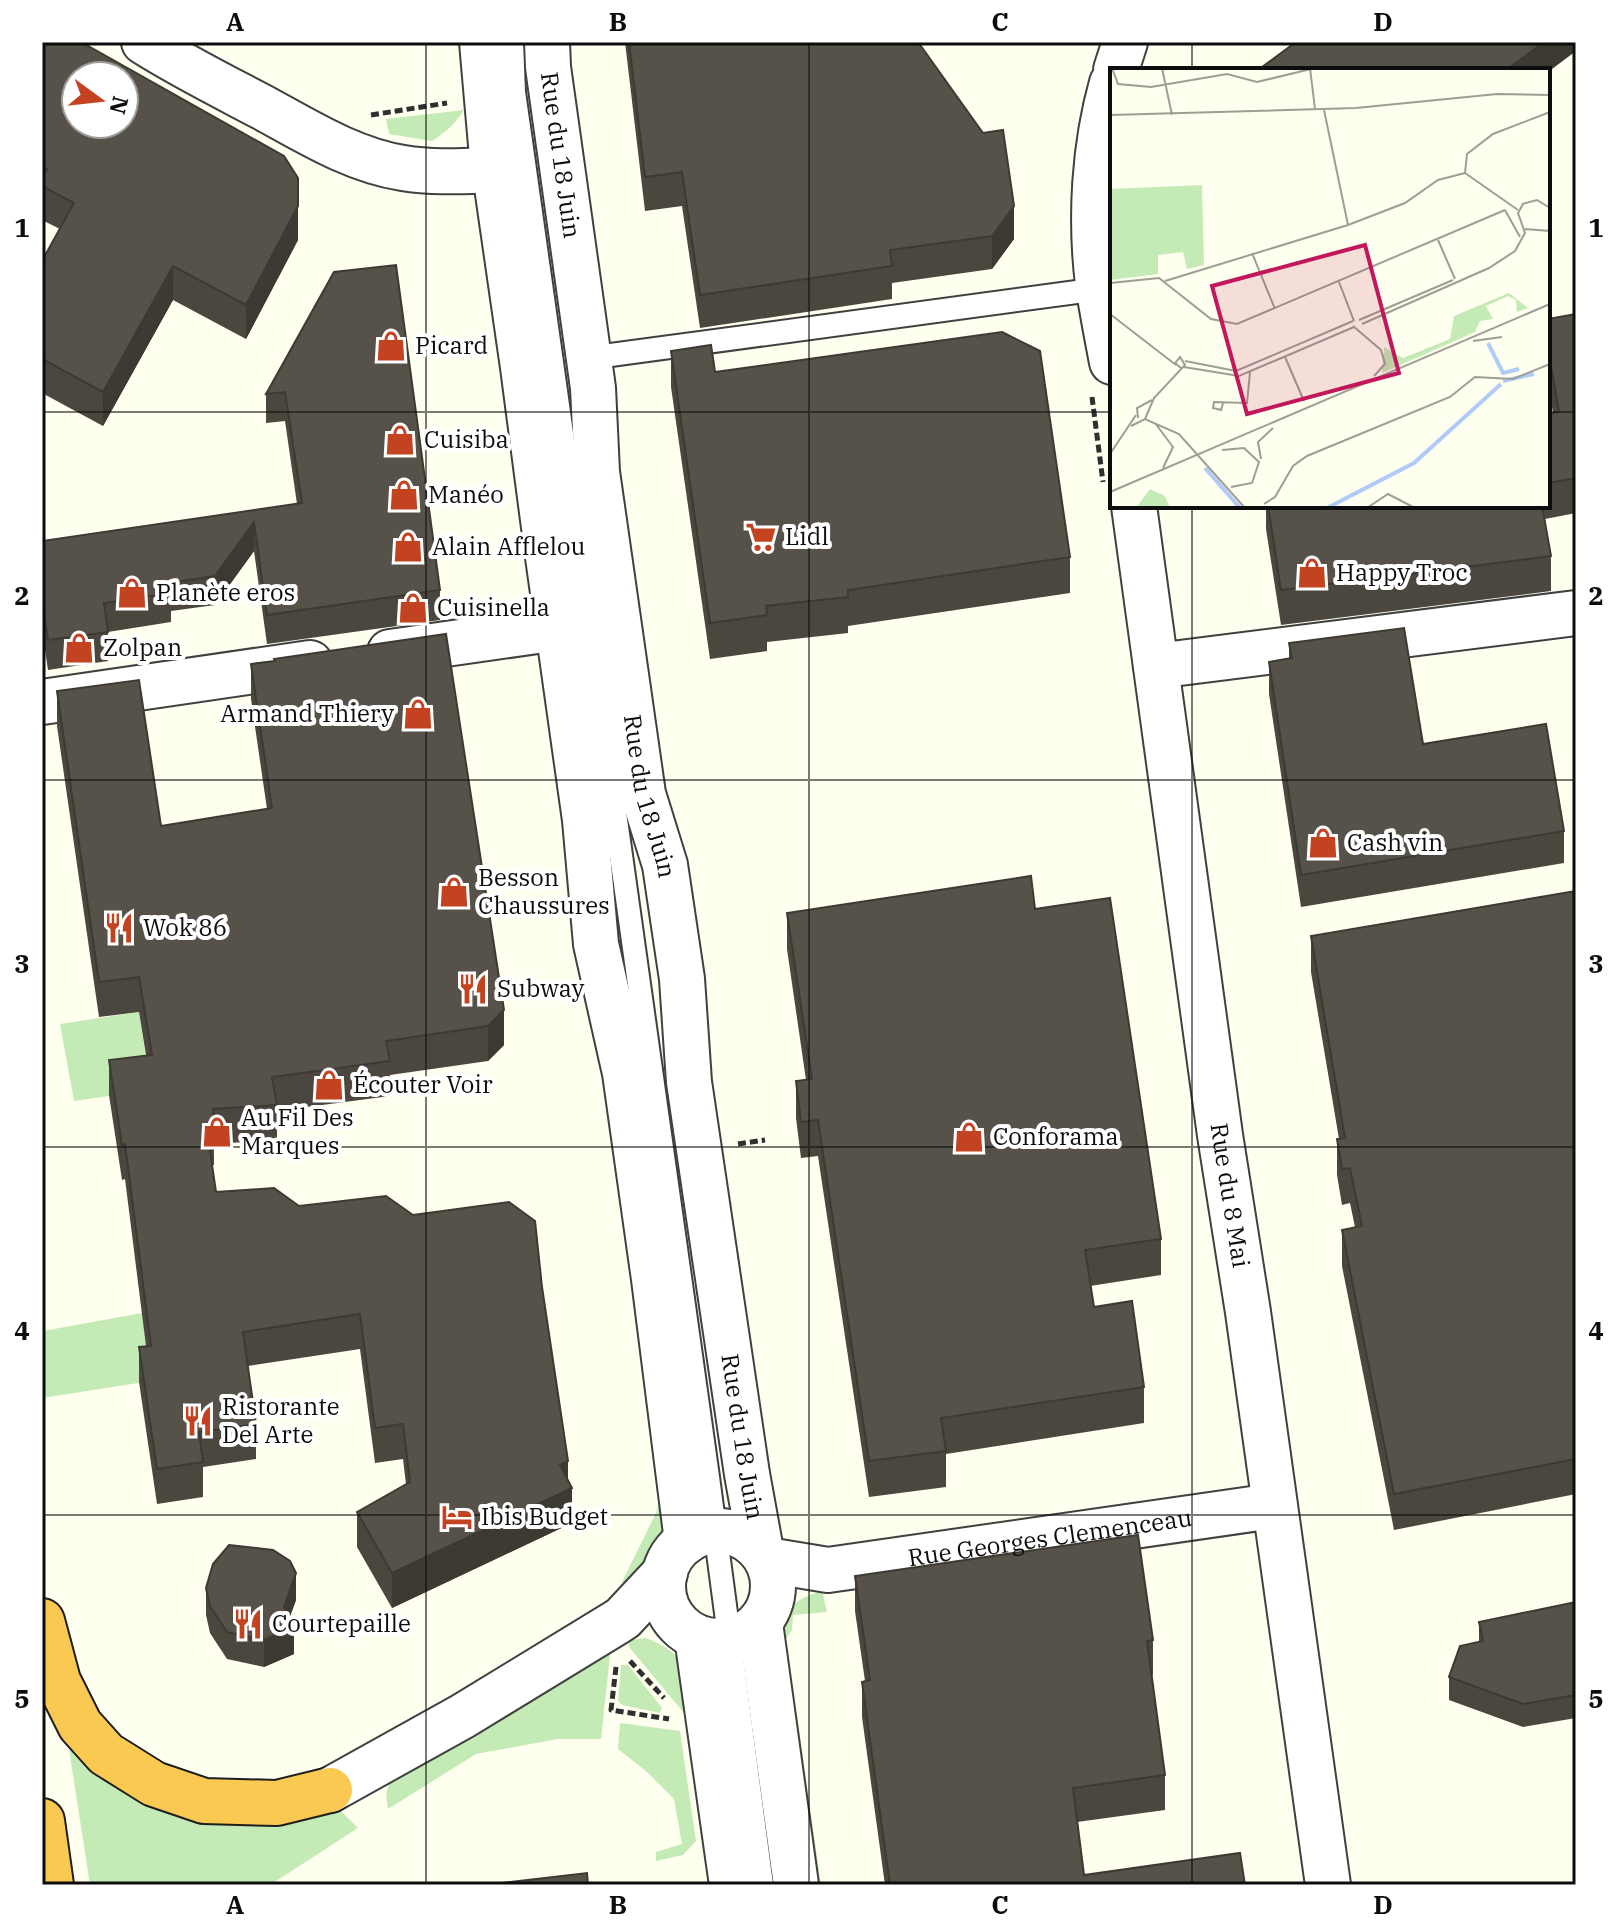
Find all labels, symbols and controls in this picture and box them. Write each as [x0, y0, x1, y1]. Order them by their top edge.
text: A [226, 4, 244, 38]
text: B [609, 4, 627, 38]
text: C [991, 4, 1009, 38]
text: D [1373, 4, 1393, 38]
north arrow [60, 60, 140, 140]
inset map [1110, 68, 1550, 508]
street label: Rue du 18 Juin [534, 70, 589, 240]
text: N [104, 93, 136, 117]
text: 1 [14, 210, 30, 244]
text: 1 [1588, 210, 1604, 244]
shop icon: Picard [374, 329, 408, 363]
place label: Picard [415, 329, 488, 361]
shop icon: Cuisiba [383, 423, 417, 457]
place label: Cuisiba [424, 423, 509, 455]
shop icon: Manéo [387, 478, 421, 512]
place label: Manéo [428, 478, 504, 510]
supermarket icon: Lidl [744, 520, 778, 554]
place label: Lidl [785, 520, 829, 552]
shop icon: Alain Afflelou [391, 530, 425, 564]
place label: Alain Afflelou [432, 530, 585, 562]
shop icon: Happy Troc [1295, 556, 1329, 590]
place label: Happy Troc [1336, 556, 1468, 588]
shop icon: Planète eros [115, 576, 149, 610]
place label: Planète eros [156, 576, 295, 608]
text: 2 [14, 578, 30, 612]
text: 2 [1588, 578, 1604, 612]
shop icon: Cuisinella [396, 591, 430, 625]
place label: Cuisinella [437, 591, 550, 623]
shop icon: Zolpan [62, 631, 96, 665]
place label: Zolpan [103, 631, 182, 663]
place label: Armand Thiery [220, 697, 394, 729]
shop icon: Armand Thiery [401, 697, 435, 731]
street label: Rue du 18 Juin [617, 712, 684, 880]
shop icon: Cash vin [1306, 826, 1340, 860]
place label: Cash vin [1347, 826, 1443, 858]
place label: Besson Chaussures [478, 861, 610, 921]
shop icon: Besson Chaussures [437, 875, 471, 909]
restaurant icon: Wok 86 [102, 911, 136, 945]
place label: Wok 86 [143, 911, 227, 943]
text: 3 [14, 946, 30, 980]
text: 3 [1588, 946, 1604, 980]
restaurant icon: Subway [456, 972, 490, 1006]
place label: Subway [497, 972, 585, 1004]
shop icon: Écouter Voir [312, 1068, 346, 1102]
place label: Écouter Voir [353, 1068, 493, 1100]
place label: Au Fil Des Marques [241, 1101, 354, 1161]
shop icon: Au Fil Des Marques [200, 1115, 234, 1149]
shop icon: Conforama [952, 1120, 986, 1154]
place label: Conforama [993, 1120, 1119, 1152]
street label: Rue du 8 Mai [1204, 1121, 1258, 1270]
text: 4 [14, 1313, 30, 1347]
text: 4 [1588, 1313, 1604, 1347]
street label: Rue du 18 Juin [714, 1352, 772, 1522]
place label: Ristorante Del Arte [222, 1390, 340, 1450]
restaurant icon: Ristorante Del Arte [181, 1404, 215, 1438]
hotel icon: Ibis Budget [440, 1500, 474, 1534]
place label: Ibis Budget [481, 1500, 608, 1532]
street label: Rue Georges Clemenceau [906, 1501, 1194, 1573]
restaurant icon: Courtepaille [231, 1607, 265, 1641]
place label: Courtepaille [272, 1607, 411, 1639]
text: 5 [14, 1681, 30, 1715]
text: 5 [1588, 1681, 1604, 1715]
text: A [226, 1887, 244, 1921]
text: B [609, 1887, 627, 1921]
text: C [991, 1887, 1009, 1921]
text: D [1373, 1887, 1393, 1921]

